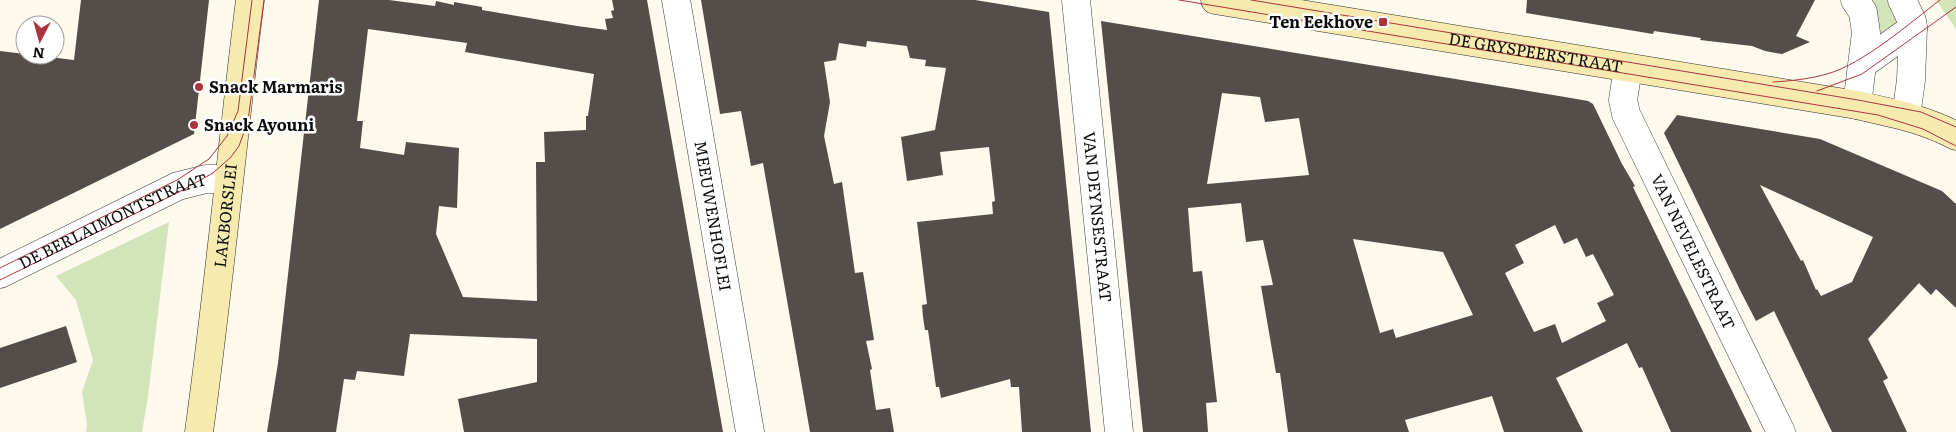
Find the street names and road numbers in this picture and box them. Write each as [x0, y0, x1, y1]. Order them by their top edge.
street label: DE GRYSPEERSTRAAT [1447, 25, 1625, 78]
street label: VAN DEYNSESTRAAT [1078, 130, 1119, 303]
street label: MEEUWENHOFLEI [689, 138, 739, 293]
street label: LAKBORSLEI [207, 162, 242, 269]
street label: DE BERLAIMONTSTRAAT [14, 166, 209, 274]
street label: VAN NEVELESTRAAT [1646, 169, 1742, 333]

